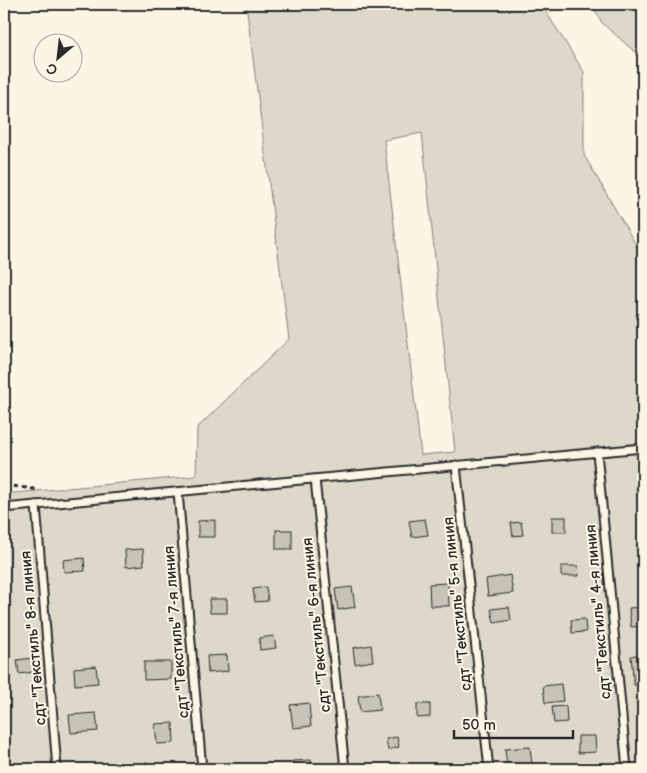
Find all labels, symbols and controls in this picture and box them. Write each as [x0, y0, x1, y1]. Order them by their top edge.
north arrow [32, 32, 82, 82]
text: С [44, 59, 60, 79]
street label: сдт "Текстиль" 5-я линия [439, 516, 476, 692]
street label: сдт "Текстиль" 4-я линия [581, 524, 616, 700]
street label: сдт "Текстиль" 6-я линия [298, 537, 335, 713]
street label: сдт "Текстиль" 7-я линия [159, 545, 194, 719]
street label: сдт "Текстиль" 8-я линия [16, 550, 51, 726]
scale bar [454, 708, 573, 740]
text: 50 m [462, 716, 496, 735]

